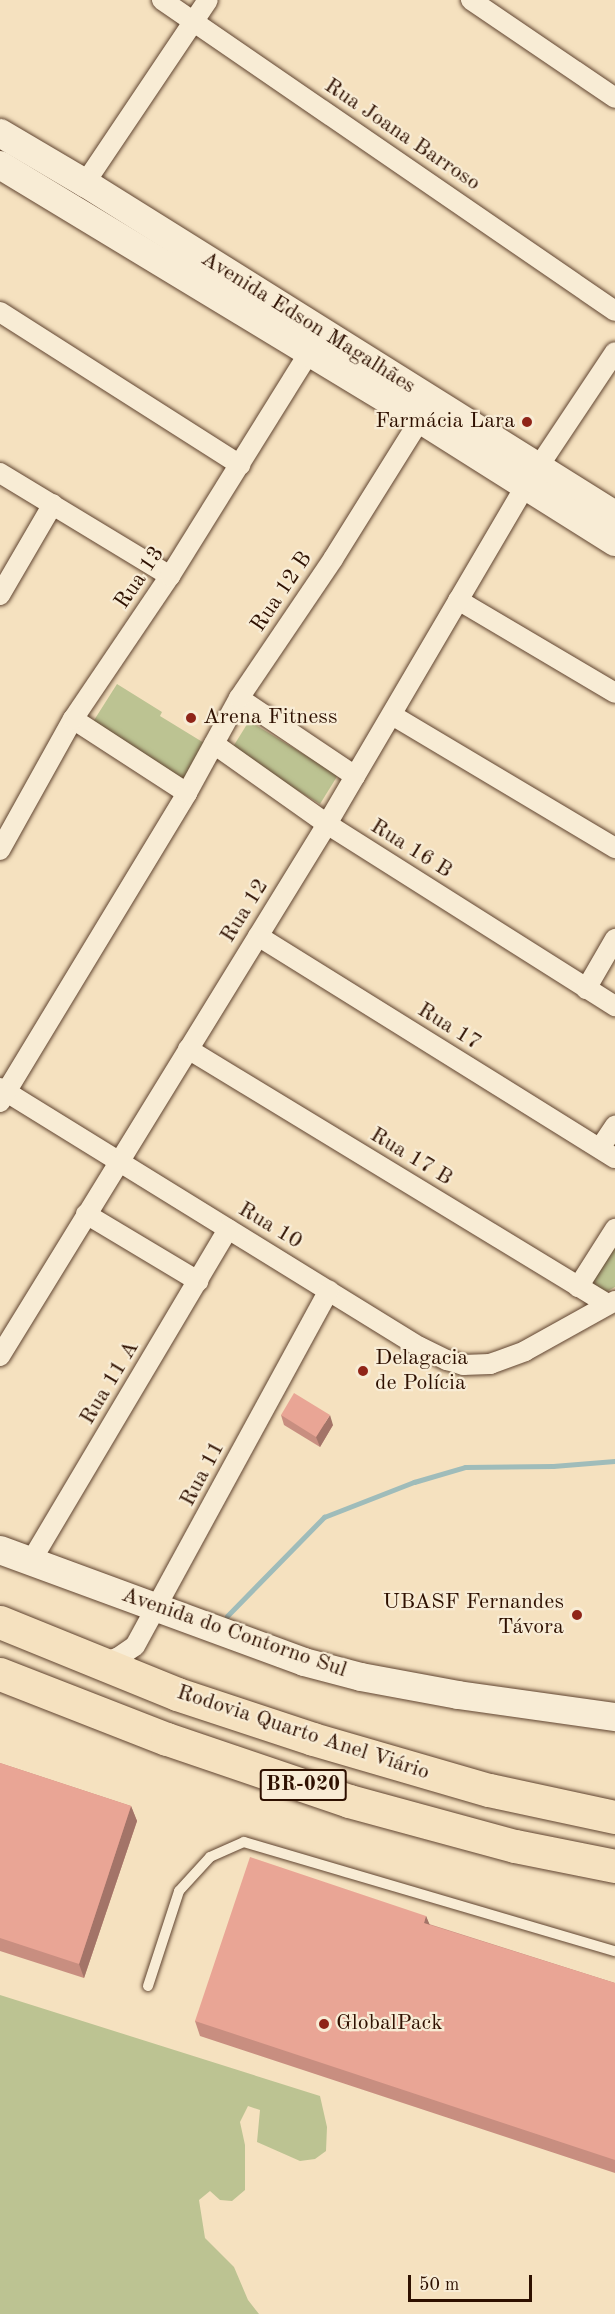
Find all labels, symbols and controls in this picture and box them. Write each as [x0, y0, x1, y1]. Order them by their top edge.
street label: Rua Joana Barroso [319, 73, 485, 197]
street label: Avenida Edson Magalhães [196, 246, 420, 400]
place label: Farmácia Lara [375, 409, 515, 435]
marker: Farmácia Lara [520, 415, 534, 429]
street label: Rua 13 [109, 542, 171, 614]
street label: Rua 12 B [246, 547, 318, 637]
place label: Arena Fitness [203, 705, 337, 731]
marker: Arena Fitness [184, 711, 198, 725]
street label: Rua 16 B [365, 814, 457, 884]
street label: Rua 12 [215, 874, 275, 948]
street label: Rua 17 [412, 997, 486, 1057]
street label: Rua 17 B [365, 1122, 457, 1192]
street label: Rua 10 [233, 1197, 307, 1255]
street label: Rua 11 A [75, 1336, 145, 1430]
place label: Delagacia de Polícia [375, 1345, 468, 1396]
marker: Delagacia de Polícia [356, 1364, 370, 1378]
street label: Rua 11 [175, 1437, 231, 1511]
street label: Avenida do Contorno Sul [118, 1582, 350, 1684]
place label: UBASF Fernandes Távora [383, 1589, 564, 1640]
marker: UBASF Fernandes Távora [568, 1606, 586, 1624]
street label: Rodovia Quarto Anel Viário [173, 1680, 433, 1786]
road number: BR-020 [260, 1767, 346, 1803]
place label: GlobalPack [336, 2011, 443, 2037]
marker: GlobalPack [317, 2017, 331, 2031]
scale bar [411, 2263, 536, 2301]
text: 50 m [419, 2276, 459, 2294]

